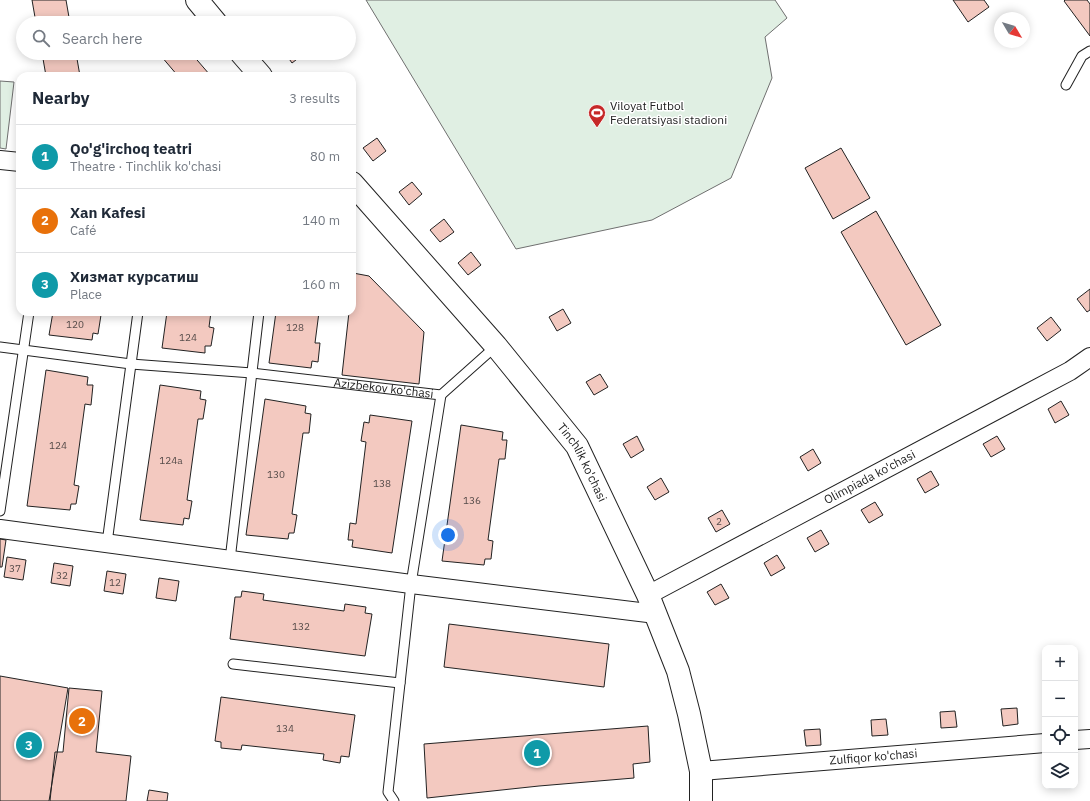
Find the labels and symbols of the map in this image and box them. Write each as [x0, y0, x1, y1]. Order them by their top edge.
north arrow [994, 12, 1030, 48]
place label: Viloyat Futbol Federatsiyasi stadioni [610, 98, 727, 127]
sports icon: Viloyat Futbol Federatsiyasi stadioni [587, 103, 607, 128]
house number: 120 [66, 318, 84, 331]
house number: 128 [286, 321, 304, 334]
house number: 124 [179, 331, 197, 344]
street label: Azizbekov ko'chasi [333, 375, 435, 401]
street label: Tinchlik ko'chasi [554, 420, 610, 504]
house number: 124 [49, 439, 67, 452]
street label: Olimpiada ko'chasi [821, 446, 918, 507]
house number: 124а [159, 454, 183, 467]
house number: 130 [267, 468, 285, 481]
house number: 138 [373, 477, 391, 490]
house number: 136 [463, 494, 481, 507]
house number: 2 [716, 515, 722, 528]
your location [438, 525, 458, 545]
house number: 37 [9, 562, 21, 575]
house number: 32 [56, 569, 68, 582]
house number: 12 [109, 576, 121, 589]
house number: 132 [292, 620, 310, 633]
pin: 2 [69, 706, 95, 736]
house number: 134 [276, 722, 294, 735]
pin: 3 [16, 730, 42, 760]
pin: 1 [524, 738, 550, 768]
street label: Zulfiqor ko'chasi [829, 745, 918, 768]

